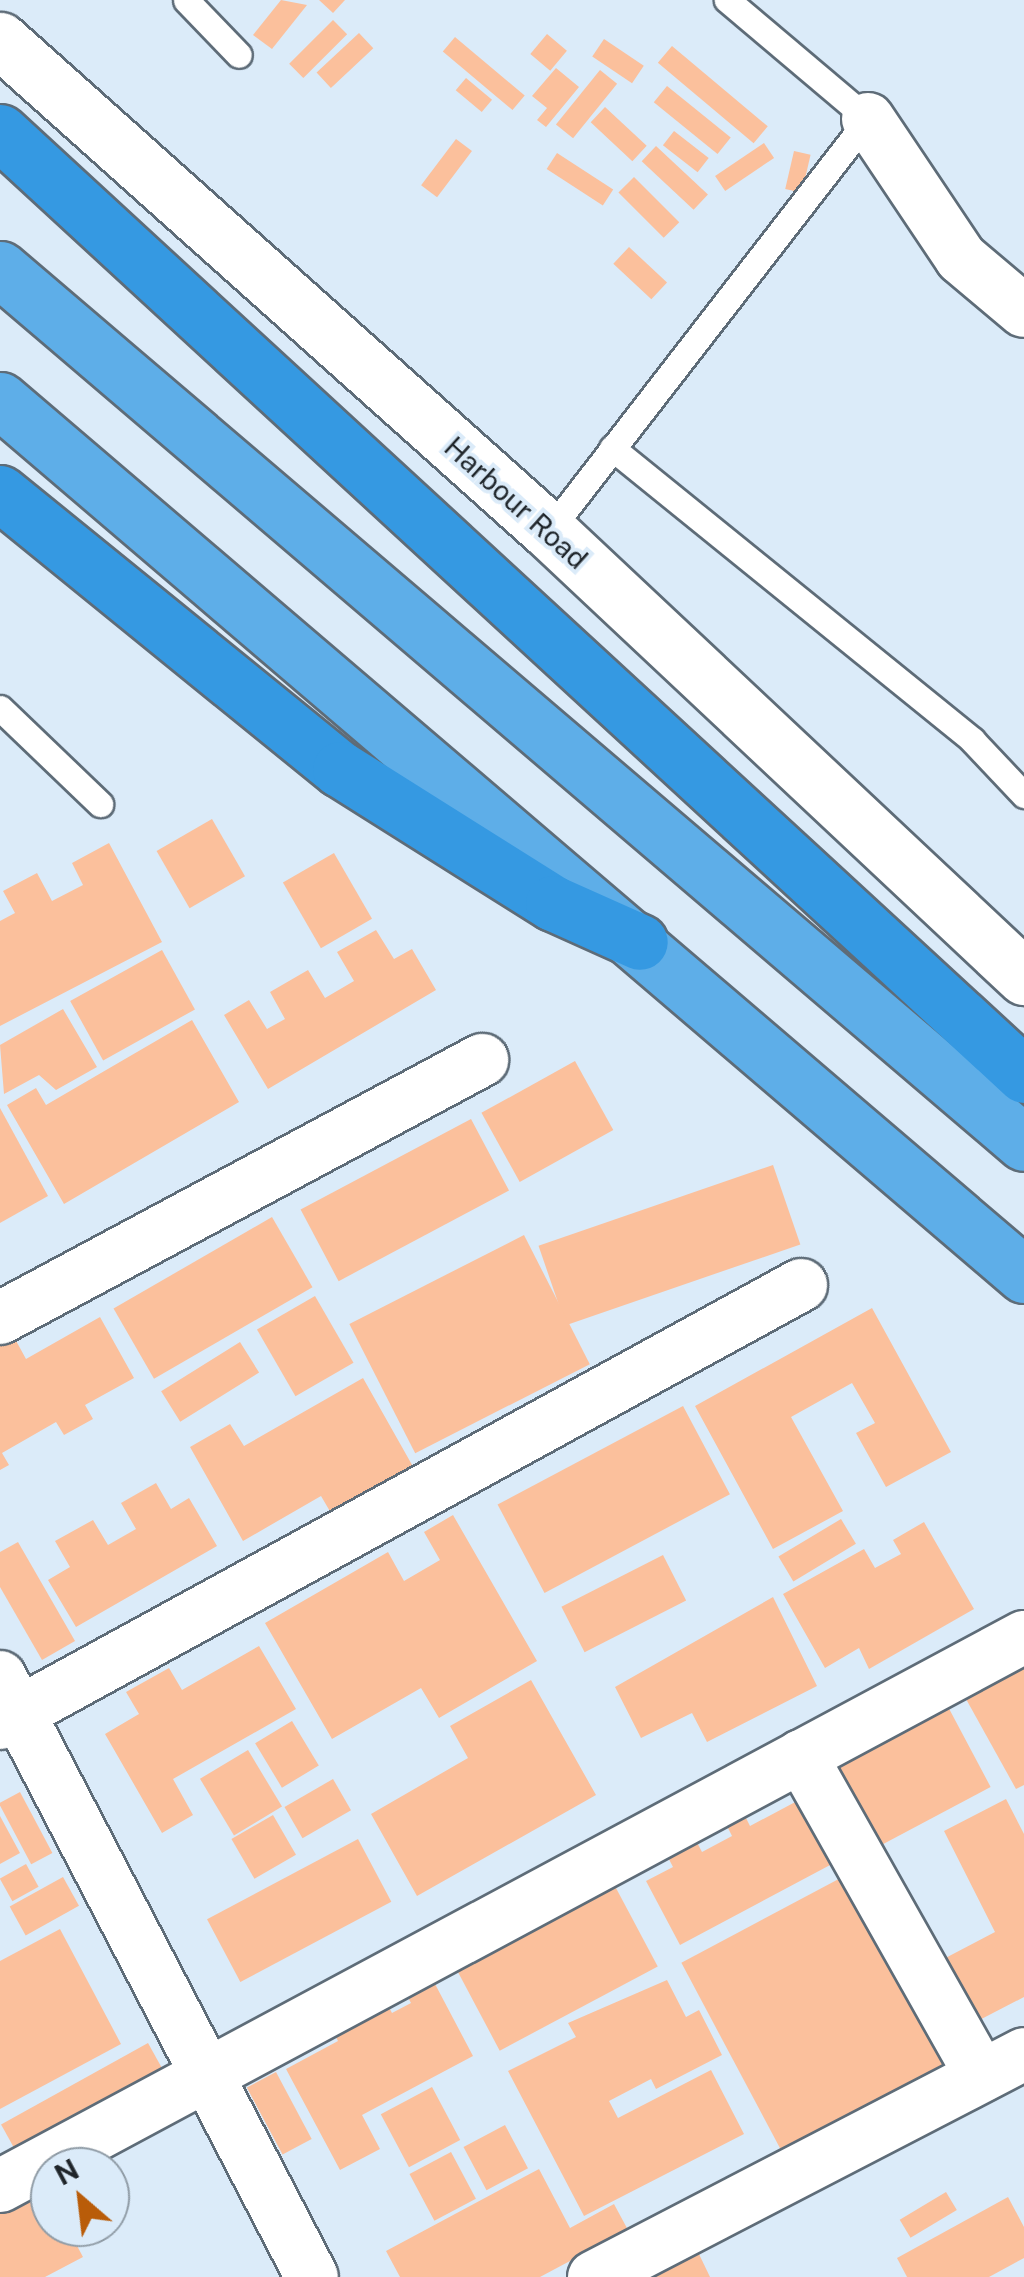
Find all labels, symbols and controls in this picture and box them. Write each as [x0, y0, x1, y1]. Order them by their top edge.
street label: Harbour Road [438, 430, 594, 576]
north arrow [30, 2147, 130, 2247]
text: N [49, 2152, 84, 2192]

